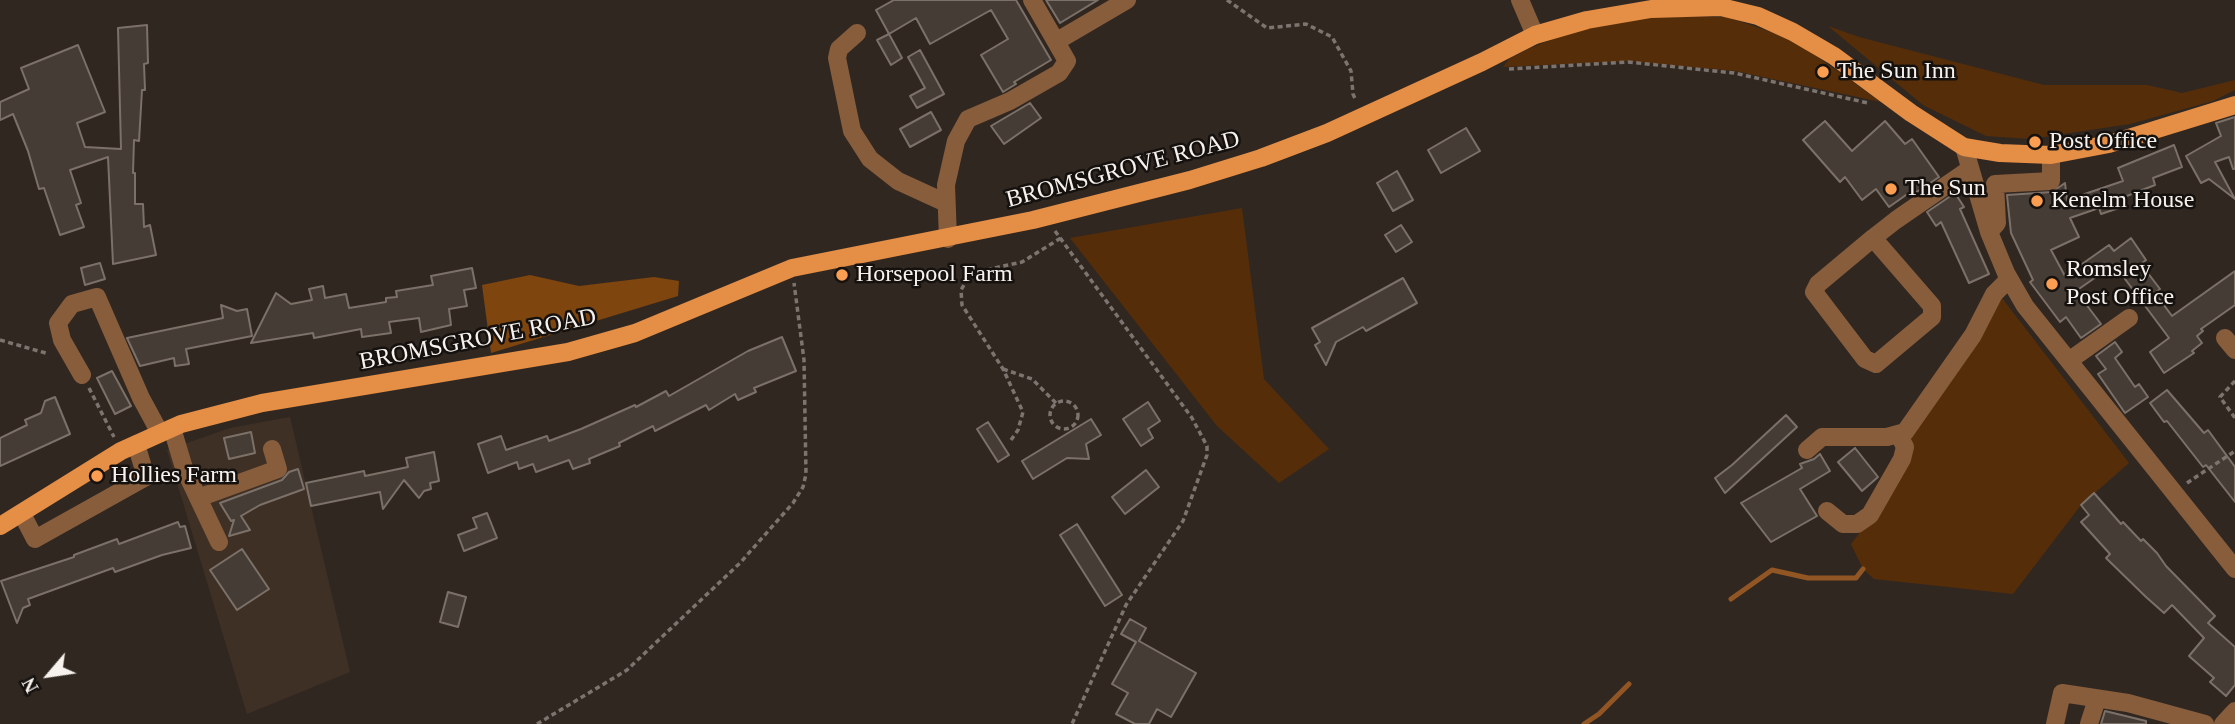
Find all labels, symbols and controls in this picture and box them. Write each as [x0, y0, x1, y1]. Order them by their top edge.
place label: The Sun Inn [1837, 58, 1956, 86]
marker: The Sun Inn [1815, 64, 1831, 80]
street label: BROMSGROVE ROAD [1003, 125, 1243, 215]
place label: Post Office [2049, 128, 2157, 156]
marker: Post Office [2027, 134, 2043, 150]
place label: The Sun [1905, 175, 1986, 203]
marker: The Sun [1883, 181, 1899, 197]
place label: Kenelm House [2051, 187, 2194, 215]
marker: Kenelm House [2029, 193, 2045, 209]
place label: Romsley Post Office [2066, 256, 2174, 312]
place label: Horsepool Farm [856, 261, 1013, 289]
marker: Horsepool Farm [834, 267, 850, 283]
marker: Romsley Post Office [2044, 276, 2060, 292]
street label: BROMSGROVE ROAD [357, 303, 599, 377]
place label: Hollies Farm [111, 462, 237, 490]
marker: Hollies Farm [89, 468, 105, 484]
north arrow [14, 640, 84, 710]
text: N [18, 674, 43, 697]

